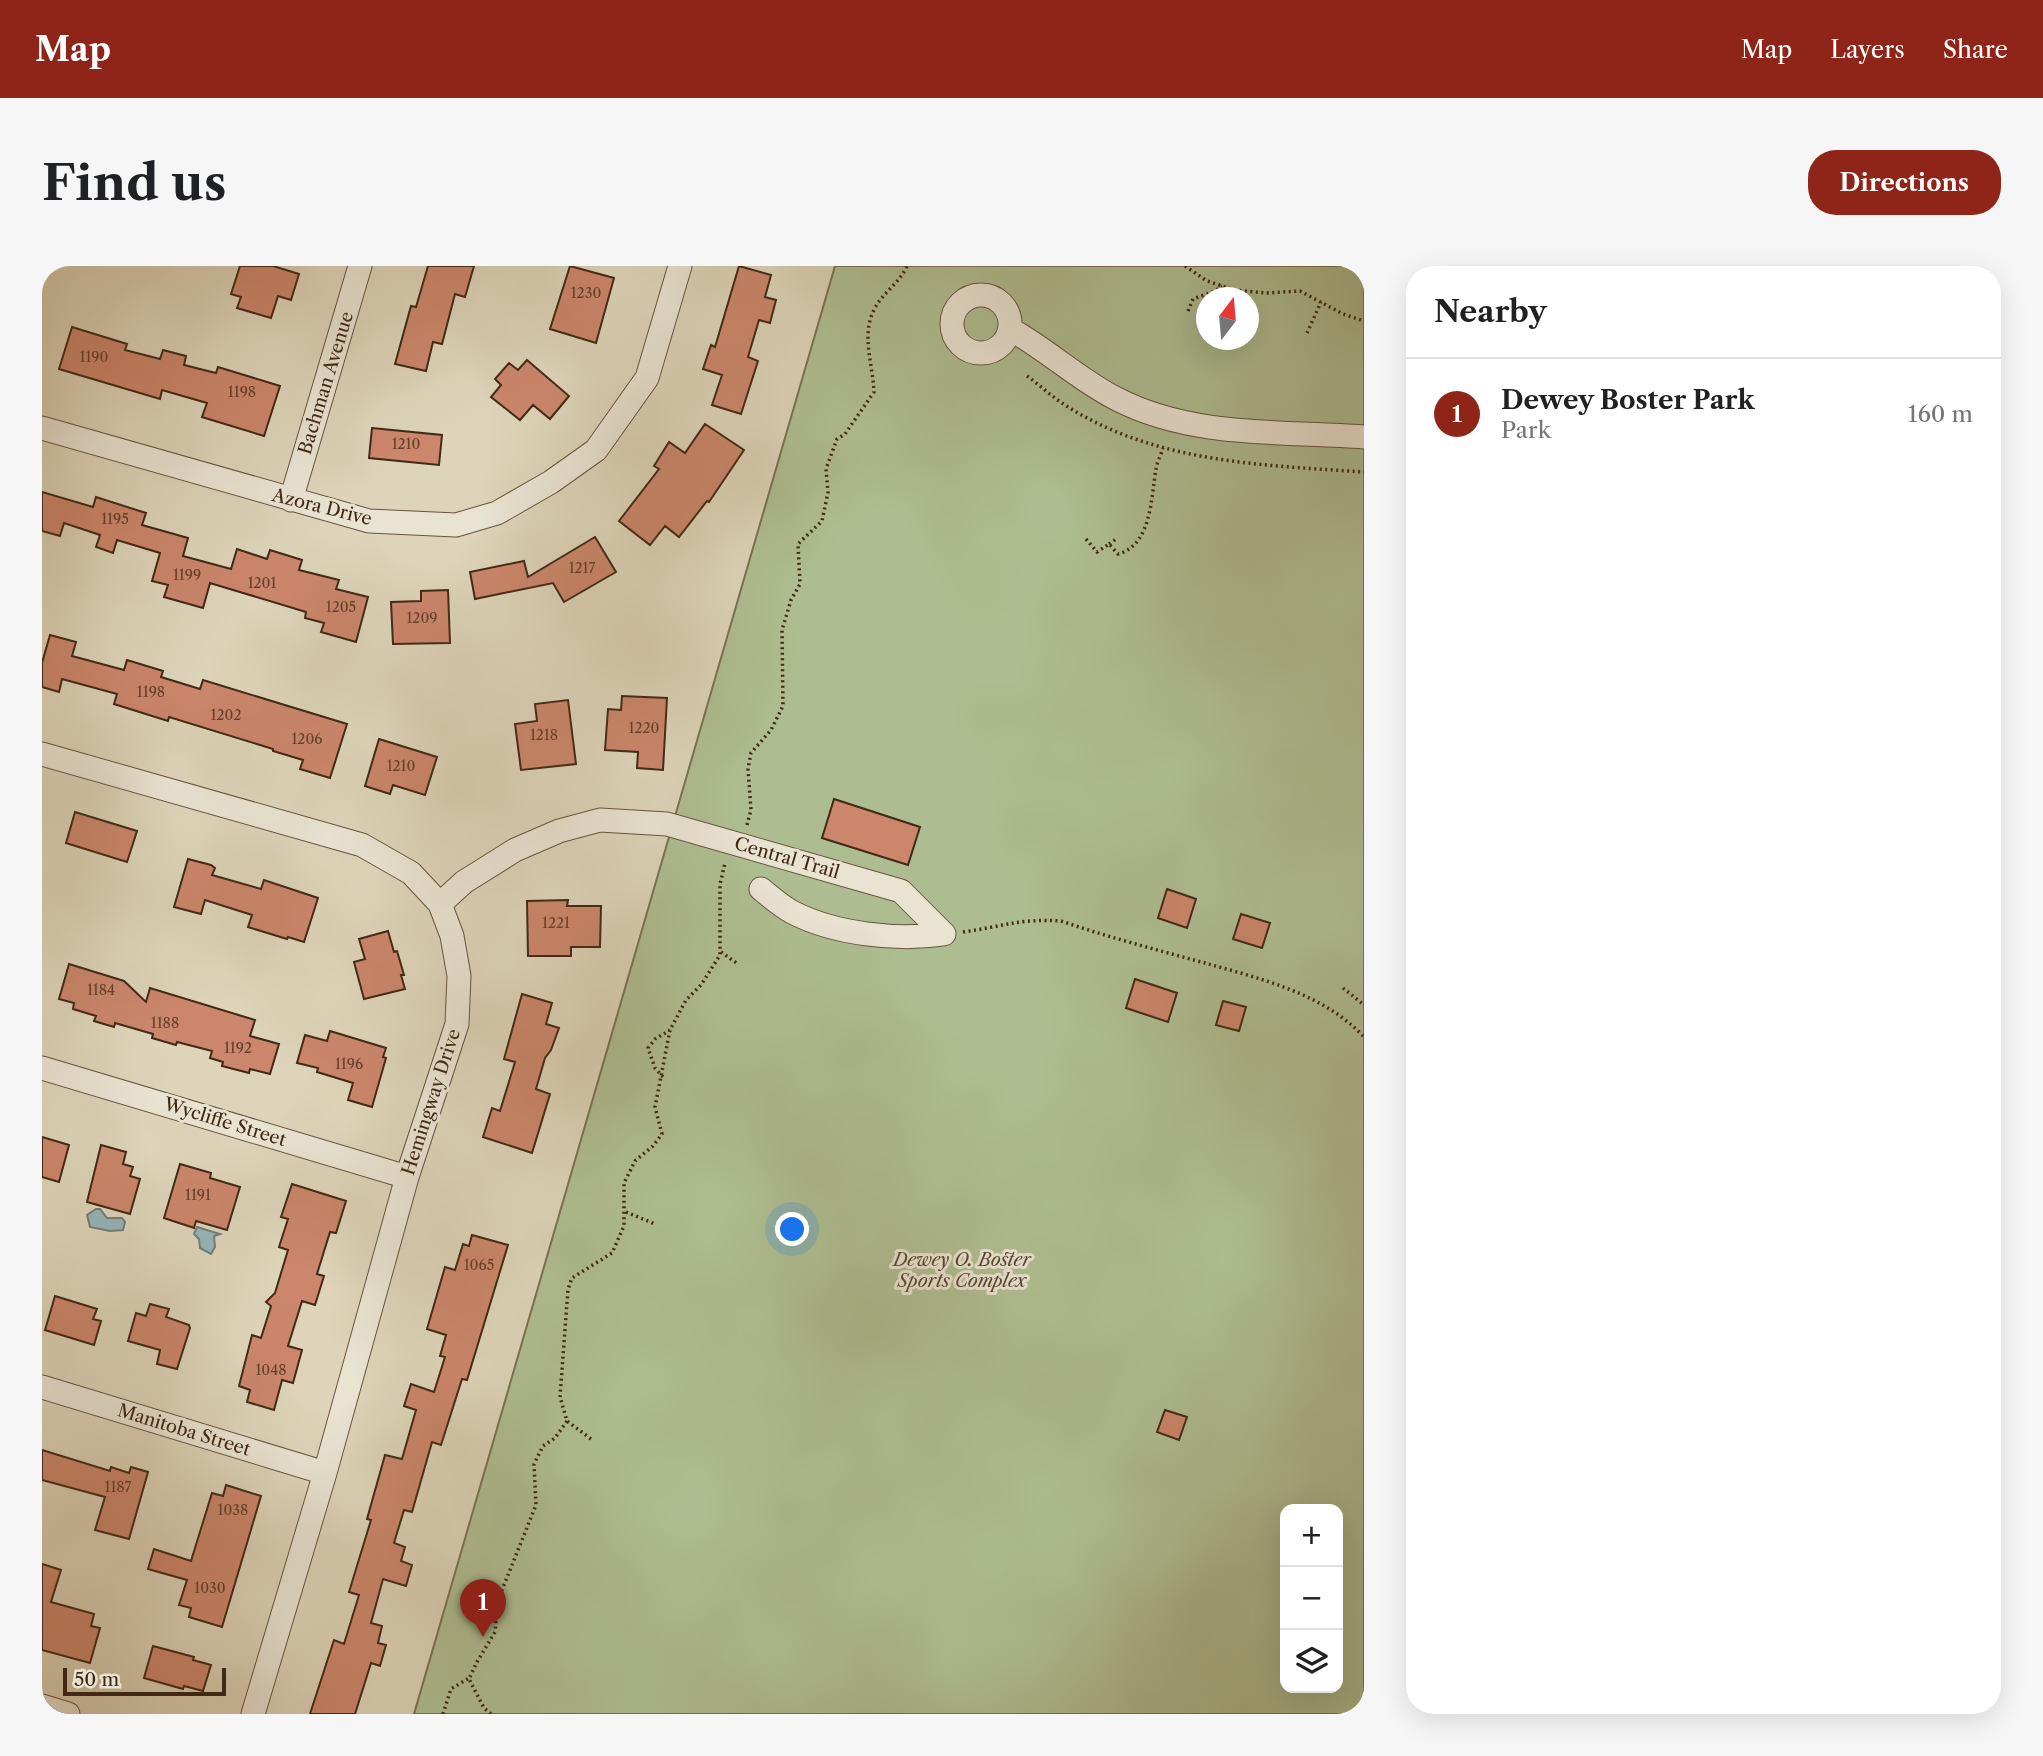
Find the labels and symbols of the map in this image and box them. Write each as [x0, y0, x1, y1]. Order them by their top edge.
house number: 1230 [571, 284, 601, 302]
north arrow [1196, 287, 1259, 350]
street label: Bachman Avenue [294, 309, 358, 457]
house number: 1190 [80, 348, 109, 366]
house number: 1198 [228, 383, 256, 401]
house number: 1210 [392, 435, 420, 453]
street label: Azora Drive [269, 484, 374, 530]
house number: 1195 [101, 510, 129, 528]
house number: 1217 [569, 559, 595, 577]
house number: 1199 [173, 566, 201, 584]
house number: 1201 [248, 574, 276, 592]
house number: 1205 [326, 598, 356, 616]
house number: 1209 [406, 609, 438, 627]
house number: 1198 [137, 683, 165, 701]
house number: 1202 [211, 706, 241, 724]
house number: 1220 [629, 719, 660, 737]
house number: 1218 [530, 726, 558, 744]
house number: 1206 [291, 730, 323, 748]
house number: 1210 [387, 757, 415, 775]
street label: Central Trail [732, 832, 842, 884]
house number: 1221 [542, 914, 570, 932]
house number: 1184 [87, 981, 115, 999]
house number: 1188 [151, 1014, 179, 1032]
street label: Hemingway Drive [397, 1026, 465, 1178]
house number: 1192 [224, 1039, 252, 1057]
house number: 1196 [335, 1055, 363, 1073]
street label: Wycliffe Street [160, 1093, 289, 1151]
house number: 1191 [185, 1186, 211, 1204]
your location [775, 1212, 809, 1246]
park label: Dewey O. Boster Sports Complex [891, 1249, 1032, 1292]
house number: 1065 [464, 1256, 494, 1274]
house number: 1048 [255, 1361, 287, 1379]
street label: Manitoba Street [115, 1399, 254, 1461]
house number: 1187 [105, 1478, 132, 1496]
house number: 1038 [218, 1501, 248, 1519]
house number: 1030 [194, 1579, 226, 1597]
pin: 1 [460, 1579, 506, 1637]
scale bar [63, 1665, 226, 1697]

